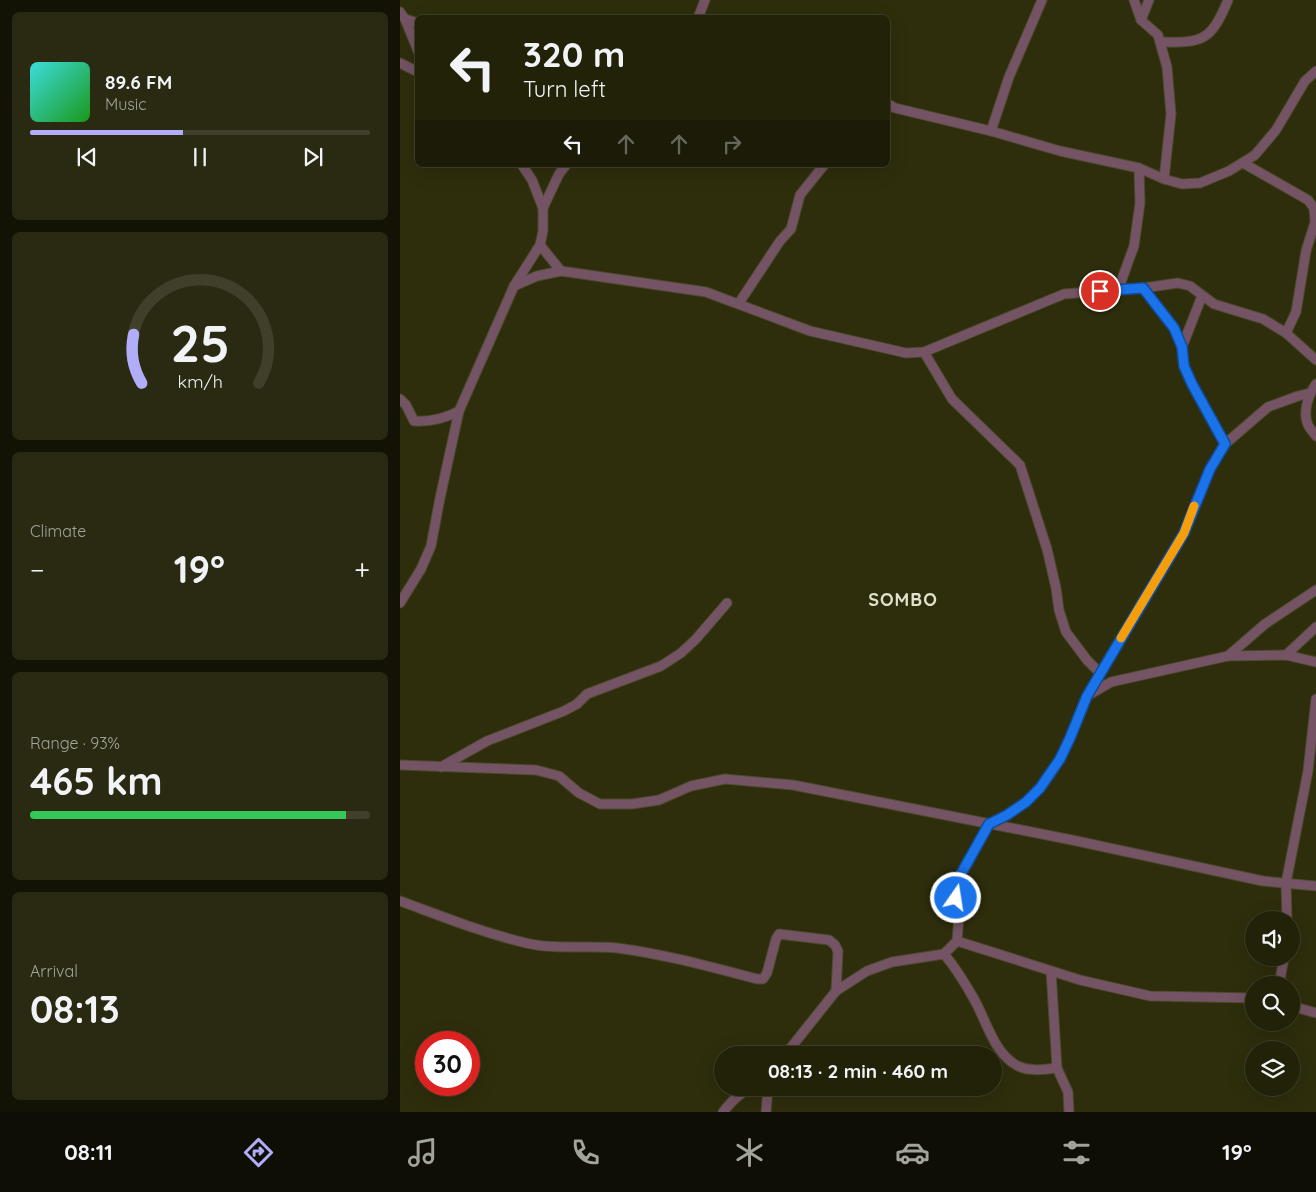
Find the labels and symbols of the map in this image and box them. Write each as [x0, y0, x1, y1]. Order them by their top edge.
pin [1079, 270, 1121, 312]
district label: SOMBO [868, 588, 938, 611]
position arrow [929, 871, 981, 923]
speed limit sign: 30 [415, 1031, 480, 1096]

